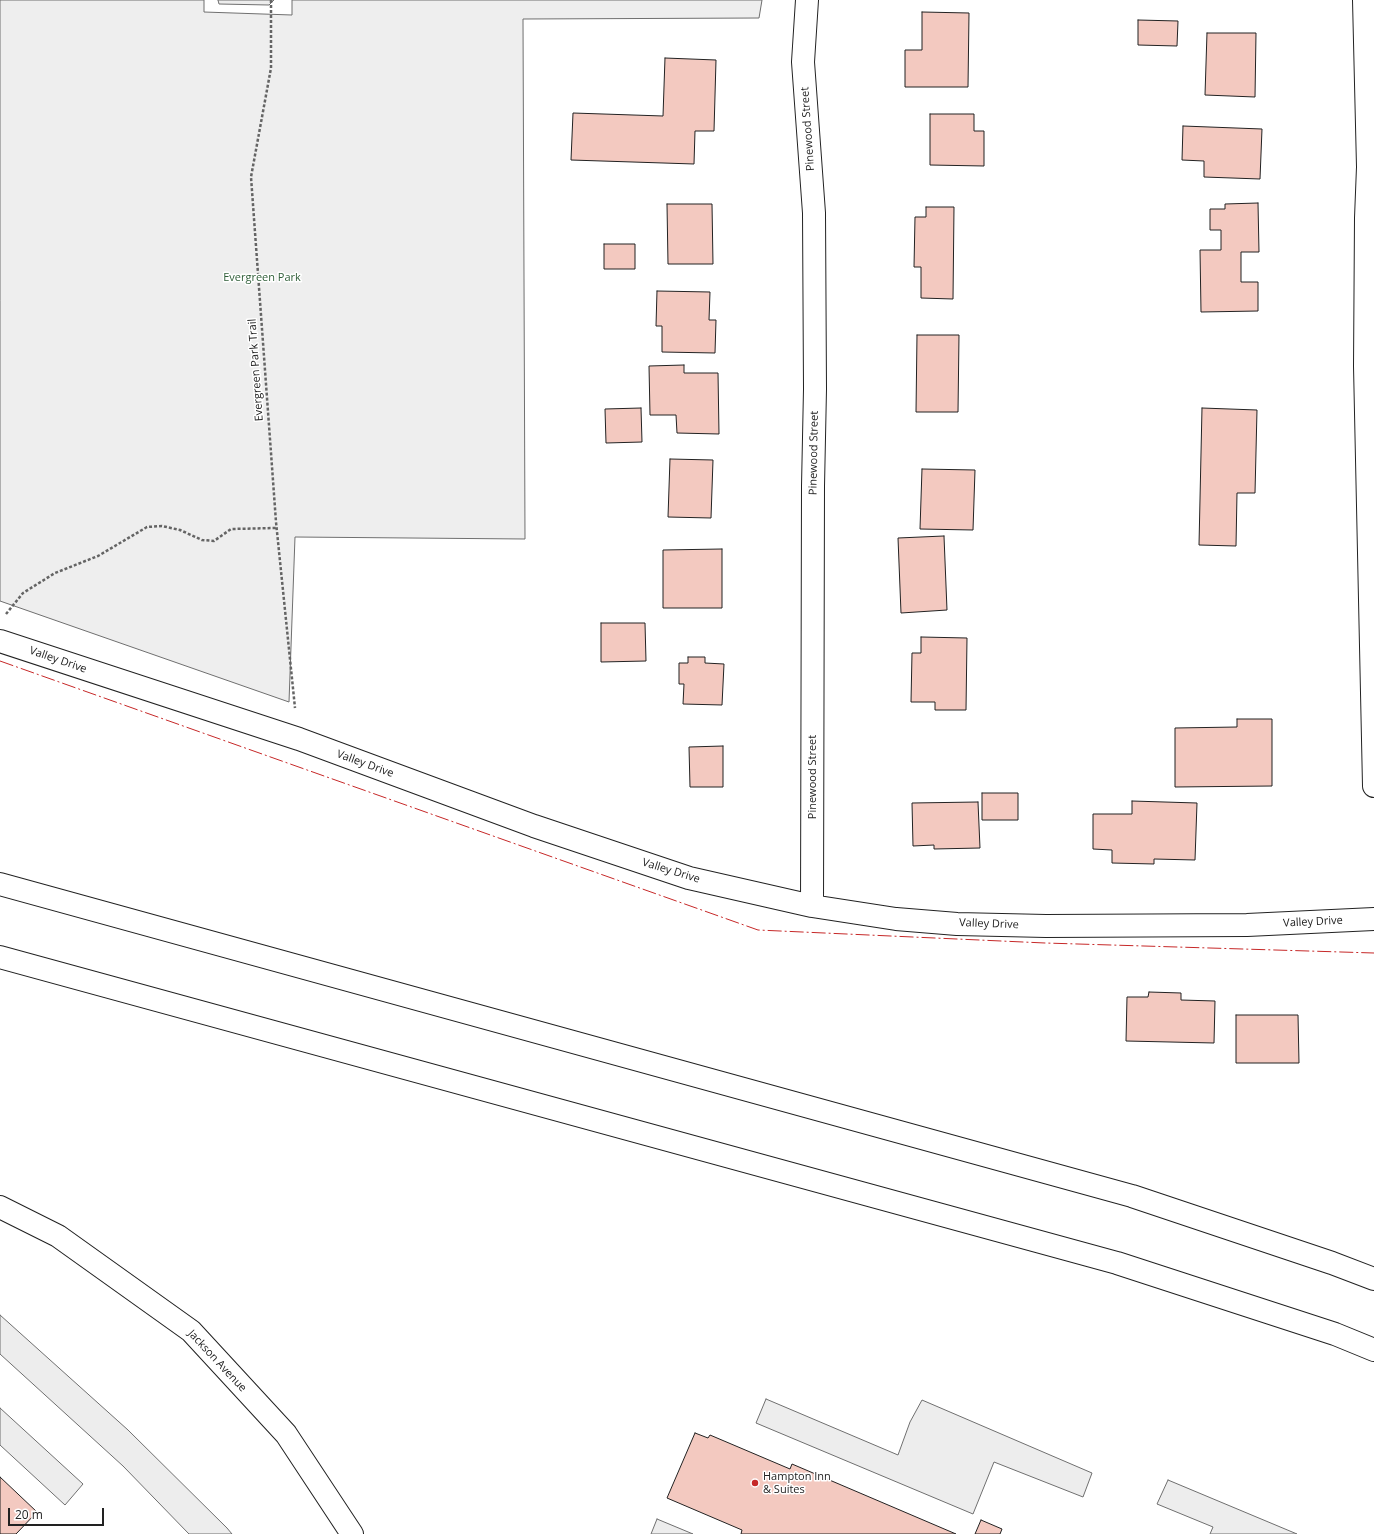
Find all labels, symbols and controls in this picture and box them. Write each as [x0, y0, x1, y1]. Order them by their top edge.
street label: Pinewood Street [798, 86, 818, 172]
park label: Evergreen Park [223, 271, 301, 285]
street label: Evergreen Park Trail [246, 318, 266, 422]
street label: Pinewood Street [807, 411, 821, 495]
street label: Valley Drive [28, 644, 88, 676]
street label: Pinewood Street [806, 735, 820, 819]
street label: Valley Drive [335, 748, 395, 780]
street label: Valley Drive [641, 856, 701, 886]
street label: Valley Drive [1283, 914, 1343, 930]
street label: Valley Drive [959, 916, 1019, 932]
street label: Jackson Avenue [185, 1327, 249, 1395]
place label: Hampton Inn & Suites [763, 1470, 831, 1496]
marker: Hampton Inn & Suites [750, 1478, 760, 1488]
scale bar [10, 1500, 106, 1526]
text: 20 m [15, 1506, 43, 1523]

